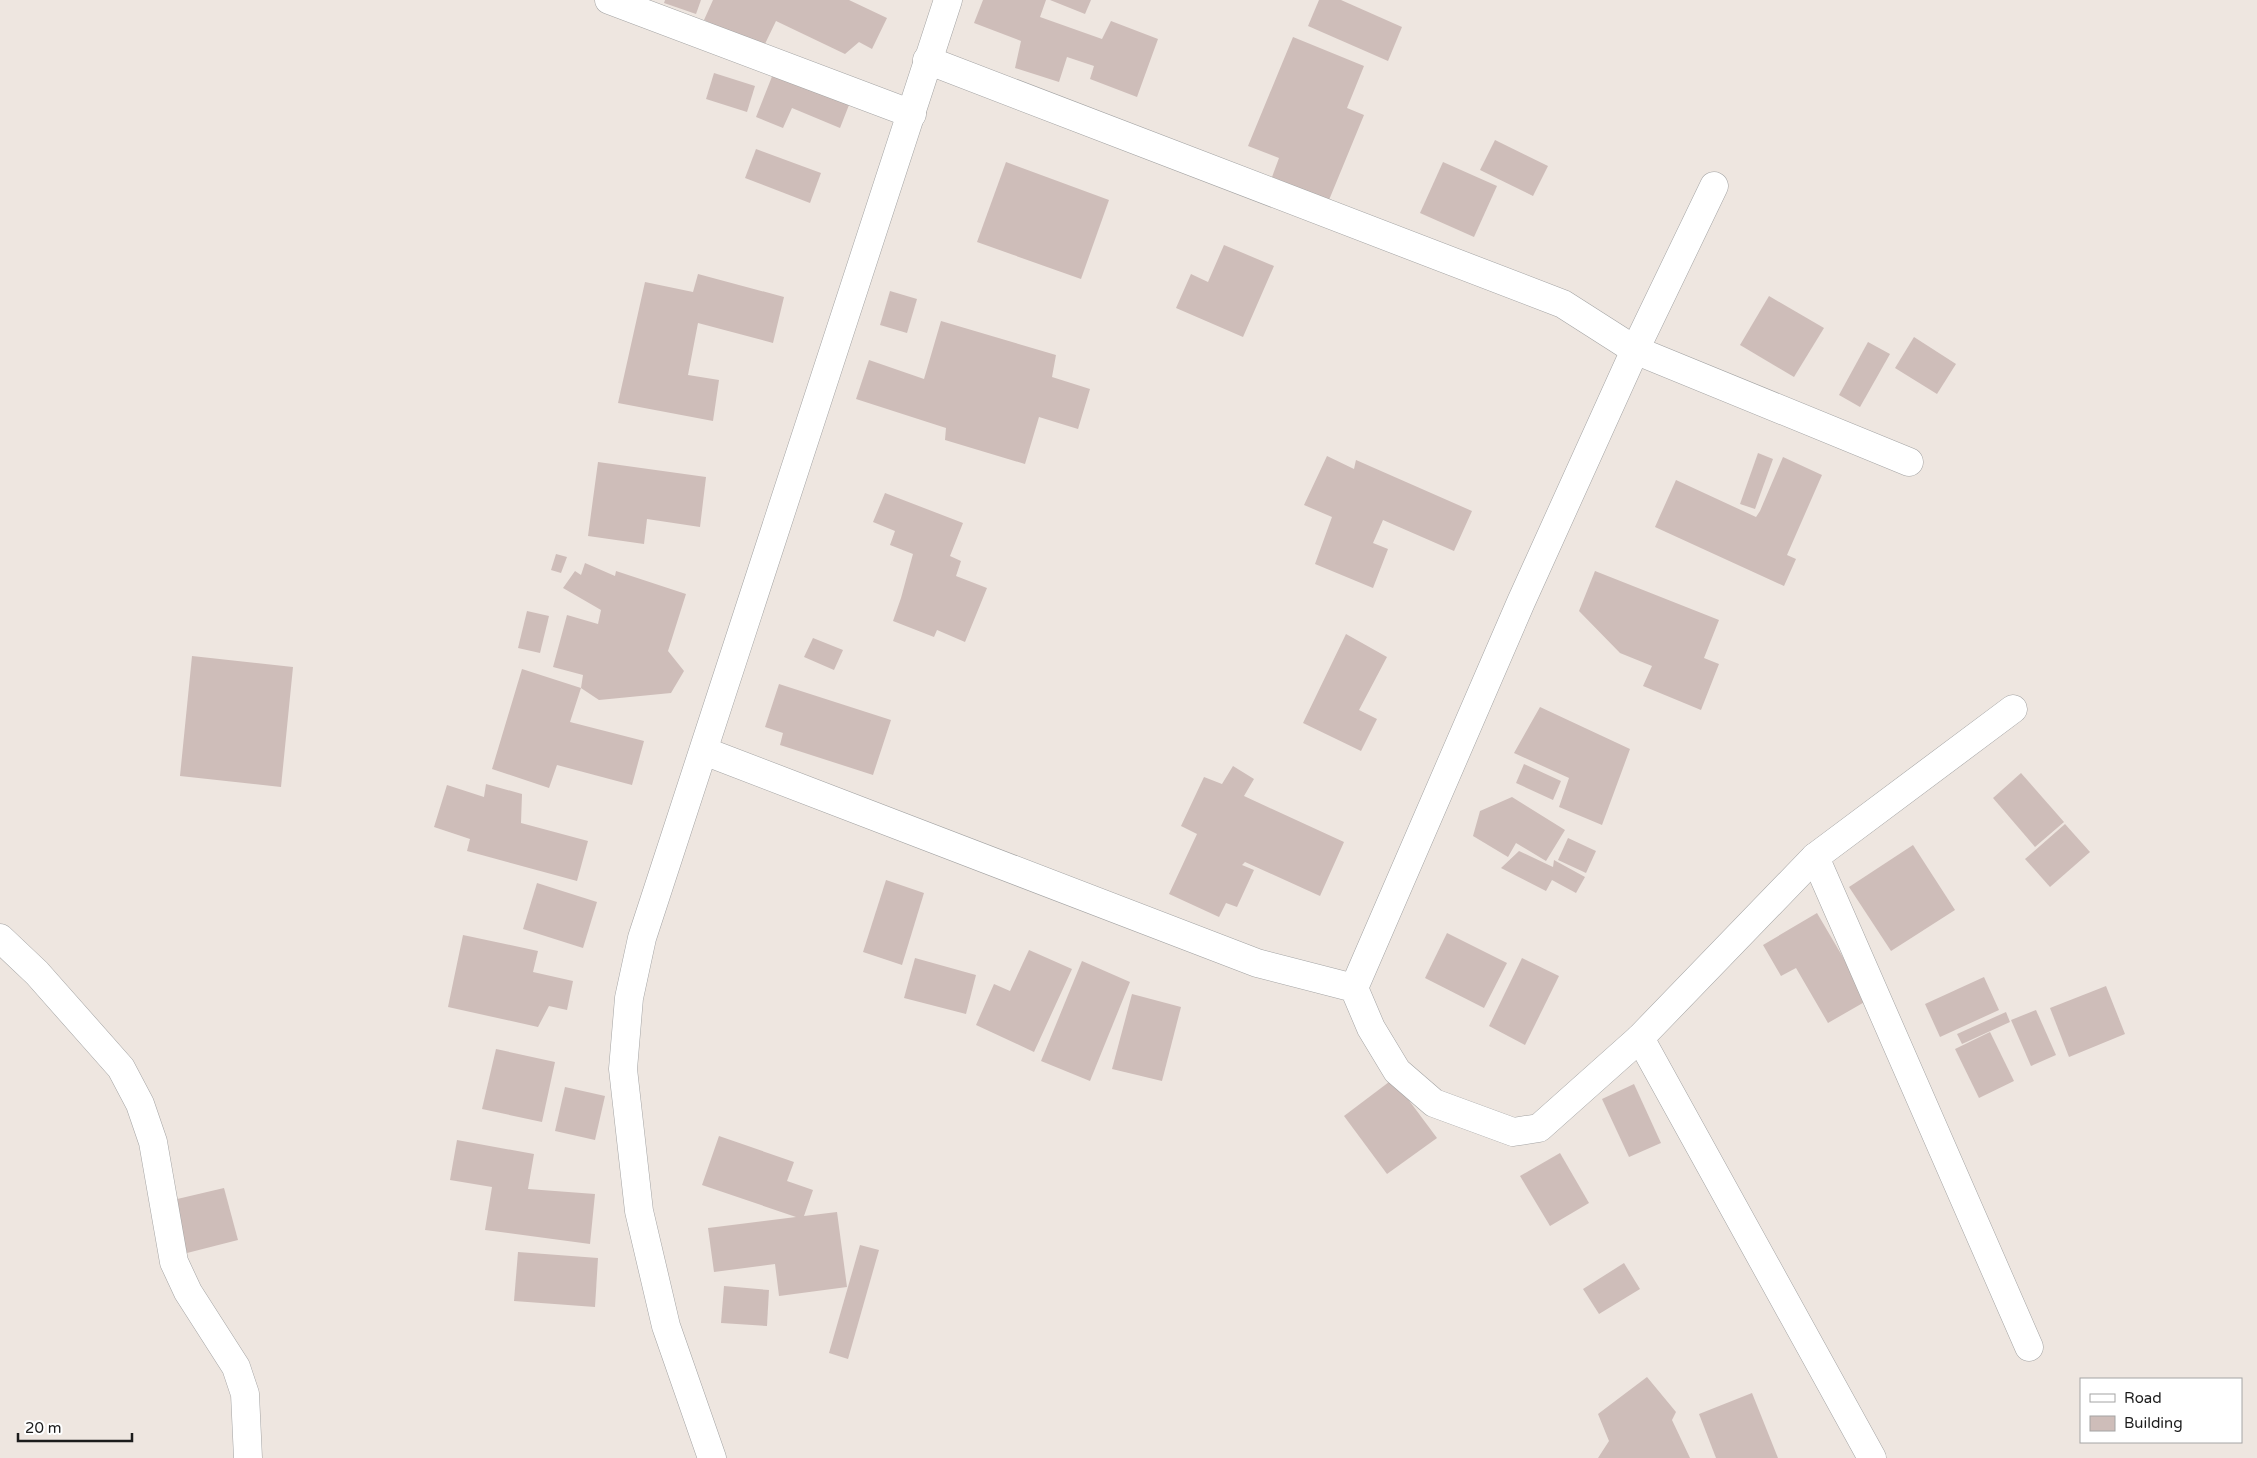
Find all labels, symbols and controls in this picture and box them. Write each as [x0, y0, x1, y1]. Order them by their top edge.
legend [2080, 1378, 2242, 1443]
text: Road [2124, 1389, 2162, 1407]
scale bar [18, 1410, 131, 1442]
text: Building [2124, 1414, 2183, 1432]
text: 20 m [25, 1419, 62, 1437]

